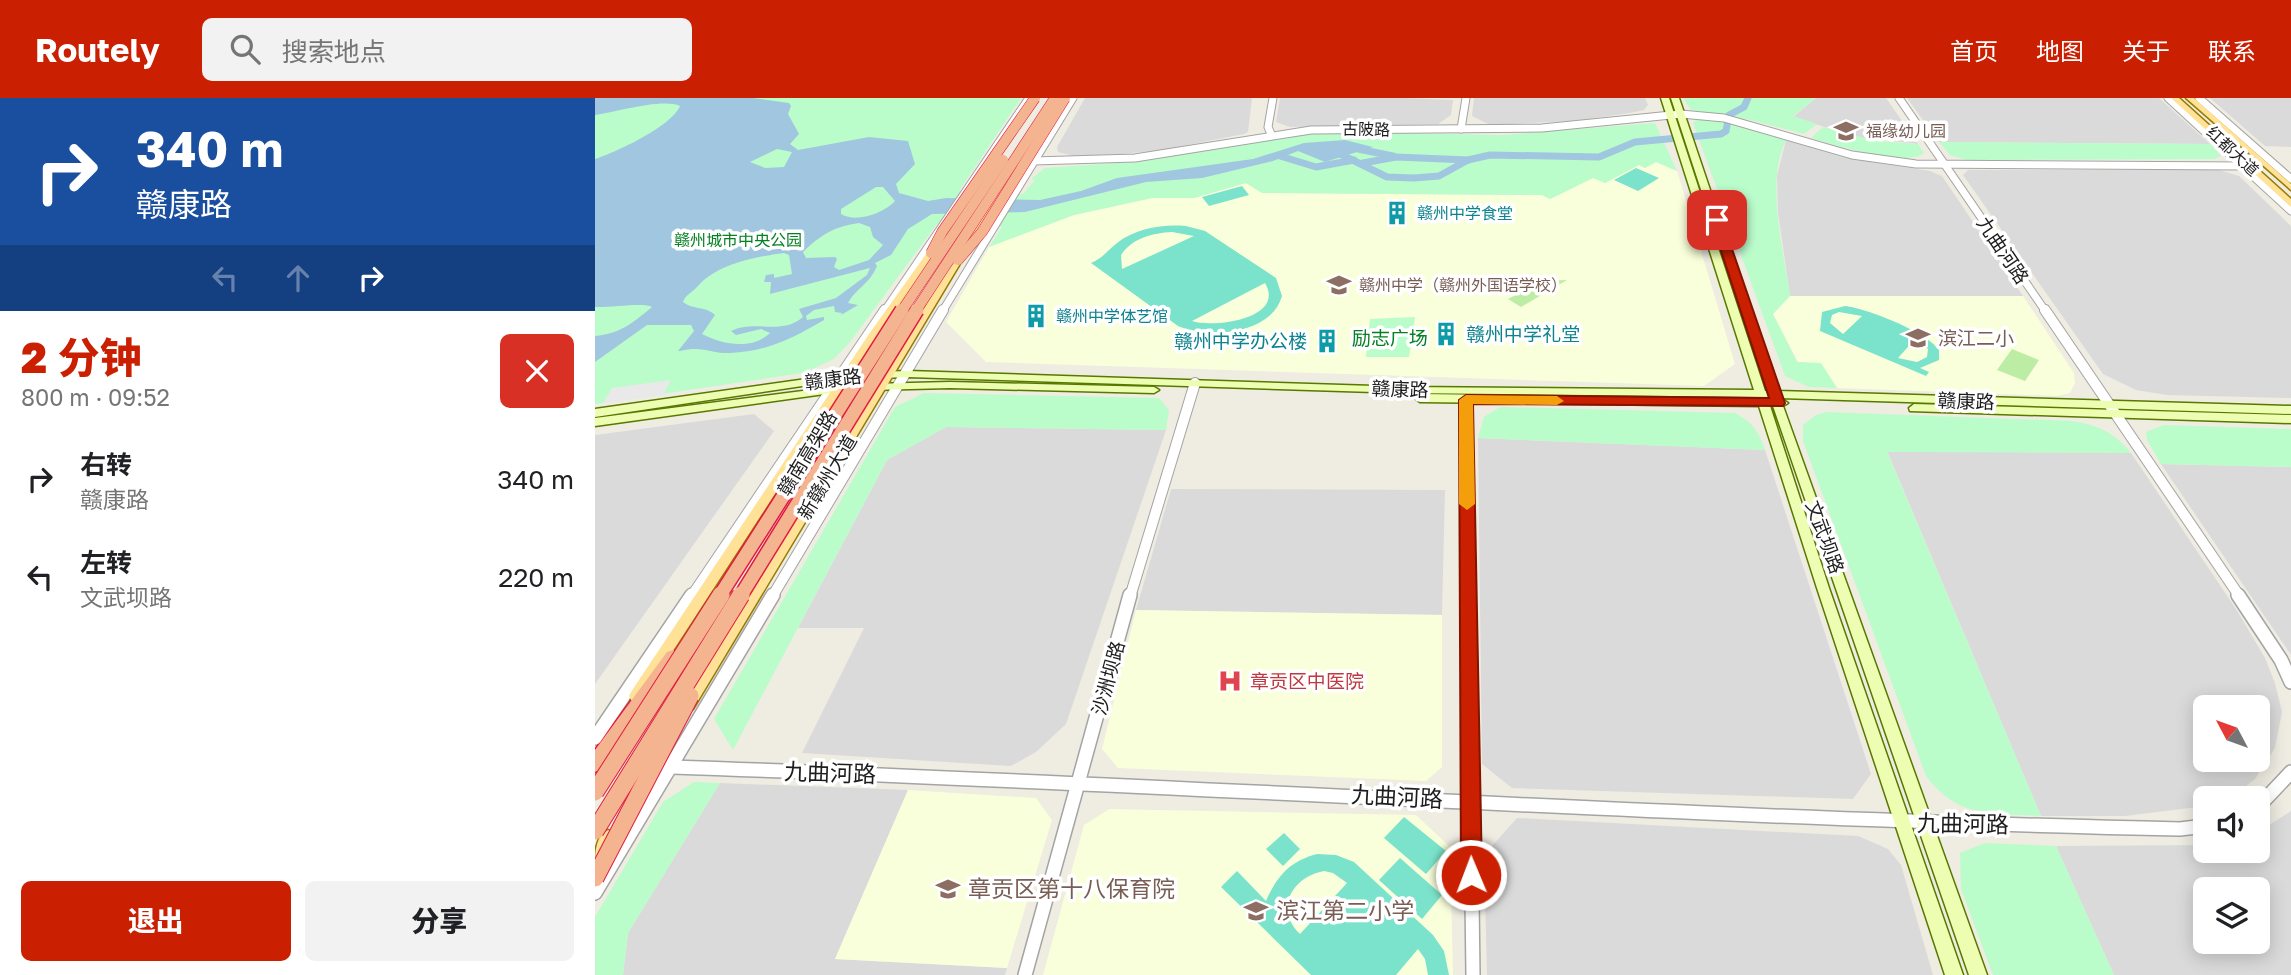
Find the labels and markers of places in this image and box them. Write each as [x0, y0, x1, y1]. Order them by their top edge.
school or university icon: 福缘幼儿园 [1832, 117, 1860, 145]
place label: 福缘幼儿园 [1866, 121, 1946, 141]
pin [1687, 190, 1747, 250]
building icon: 赣州中学食堂 [1383, 199, 1411, 227]
place label: 赣州中学食堂 [1417, 203, 1513, 223]
school or university icon: 赣州中学（赣州外国语学校） [1325, 271, 1353, 299]
place label: 赣州中学（赣州外国语学校） [1359, 275, 1567, 295]
building icon: 赣州中学体艺馆 [1022, 302, 1050, 330]
place label: 赣州中学体艺馆 [1056, 306, 1168, 326]
building icon: 赣州中学礼堂 [1432, 320, 1460, 348]
place label: 赣州中学礼堂 [1466, 322, 1580, 345]
school or university icon: 滨江二小 [1904, 324, 1932, 352]
place label: 滨江二小 [1938, 326, 2014, 349]
building icon: 赣州中学办公楼 [1313, 327, 1341, 355]
place label: 赣州中学办公楼 [1174, 329, 1307, 352]
hospital icon: 章贡区中医院 [1216, 667, 1244, 695]
place label: 章贡区中医院 [1250, 669, 1364, 692]
place label: 章贡区第十八保育院 [968, 874, 1175, 902]
school or university icon: 章贡区第十八保育院 [934, 875, 962, 903]
place label: 滨江第二小学 [1276, 896, 1414, 924]
school or university icon: 滨江第二小学 [1242, 897, 1270, 925]

